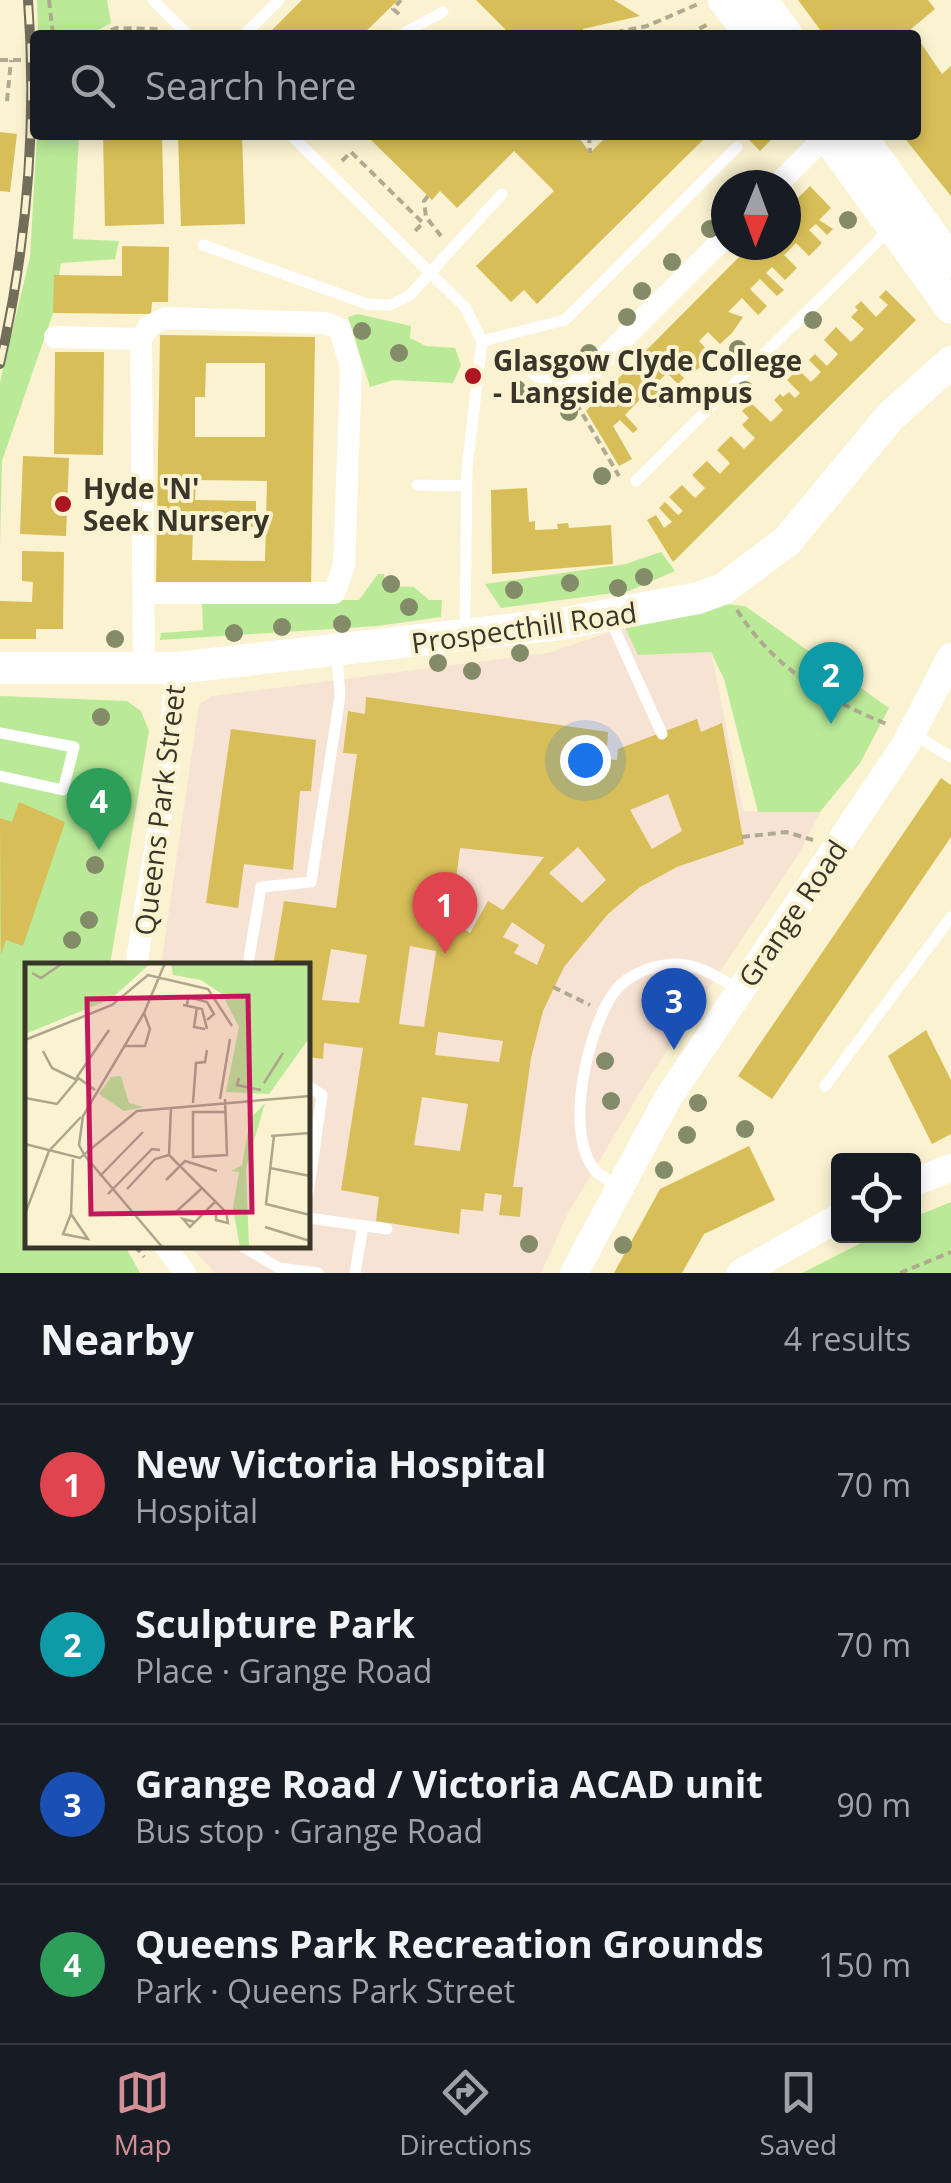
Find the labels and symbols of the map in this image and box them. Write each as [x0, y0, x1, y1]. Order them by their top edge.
north arrow [711, 170, 801, 260]
place label: Glasgow Clyde College - Langside Campus [493, 341, 802, 411]
marker: Glasgow Clyde College - Langside Campus [462, 365, 484, 387]
place label: Hyde 'N' Seek Nursery [83, 469, 269, 539]
marker: Hyde 'N' Seek Nursery [52, 493, 74, 515]
street label: Prospecthill Road [409, 592, 639, 662]
pin: 2 [798, 642, 864, 724]
street label: Queens Park Street [125, 682, 193, 937]
your location [560, 735, 611, 786]
pin: 4 [66, 768, 132, 850]
street label: Grange Road [729, 832, 855, 994]
pin: 1 [412, 872, 478, 954]
inset map [25, 963, 310, 1248]
pin: 3 [642, 968, 706, 1050]

